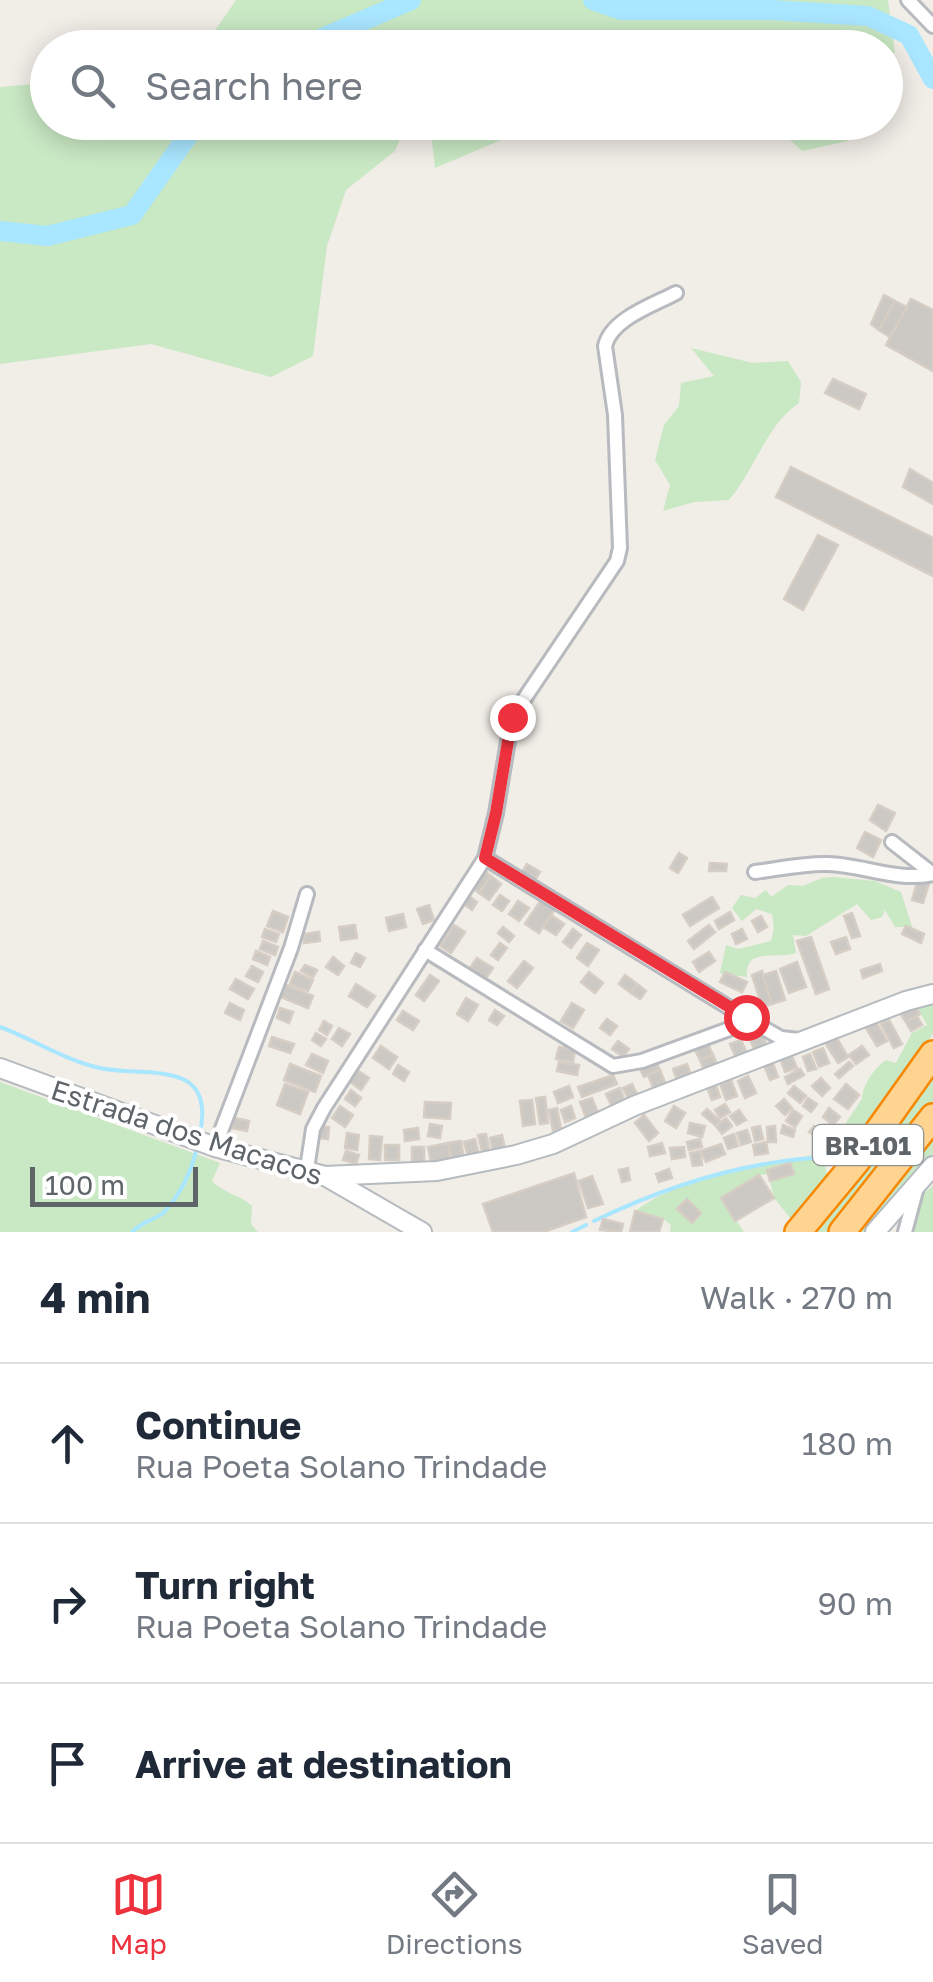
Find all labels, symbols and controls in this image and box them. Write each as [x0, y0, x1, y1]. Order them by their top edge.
search box [30, 30, 903, 140]
icon: search [65, 58, 120, 113]
text: Search here [145, 63, 363, 108]
route end [490, 695, 536, 741]
route start [724, 995, 770, 1041]
street label: Estrada dos Macacos [47, 1073, 327, 1191]
road number: BR-101 [813, 1125, 923, 1165]
scale bar [30, 1162, 198, 1206]
text: 100 m [45, 1168, 125, 1201]
text: 4 min [40, 1272, 150, 1322]
text: Walk · 270 m [700, 1278, 893, 1316]
text: Continue [135, 1402, 301, 1447]
icon: ahead [40, 1416, 95, 1471]
text: 180 m [802, 1424, 893, 1462]
text: Rua Poeta Solano Trindade [135, 1447, 547, 1485]
text: Turn right [135, 1562, 315, 1607]
icon: right [40, 1576, 95, 1631]
text: 90 m [817, 1584, 893, 1622]
text: Rua Poeta Solano Trindade [135, 1607, 547, 1645]
icon: arrive [40, 1736, 95, 1791]
text: Arrive at destination [135, 1741, 512, 1786]
tab: Map [110, 1867, 167, 1960]
tab: Directions [386, 1867, 523, 1960]
tab: Saved [742, 1867, 823, 1960]

